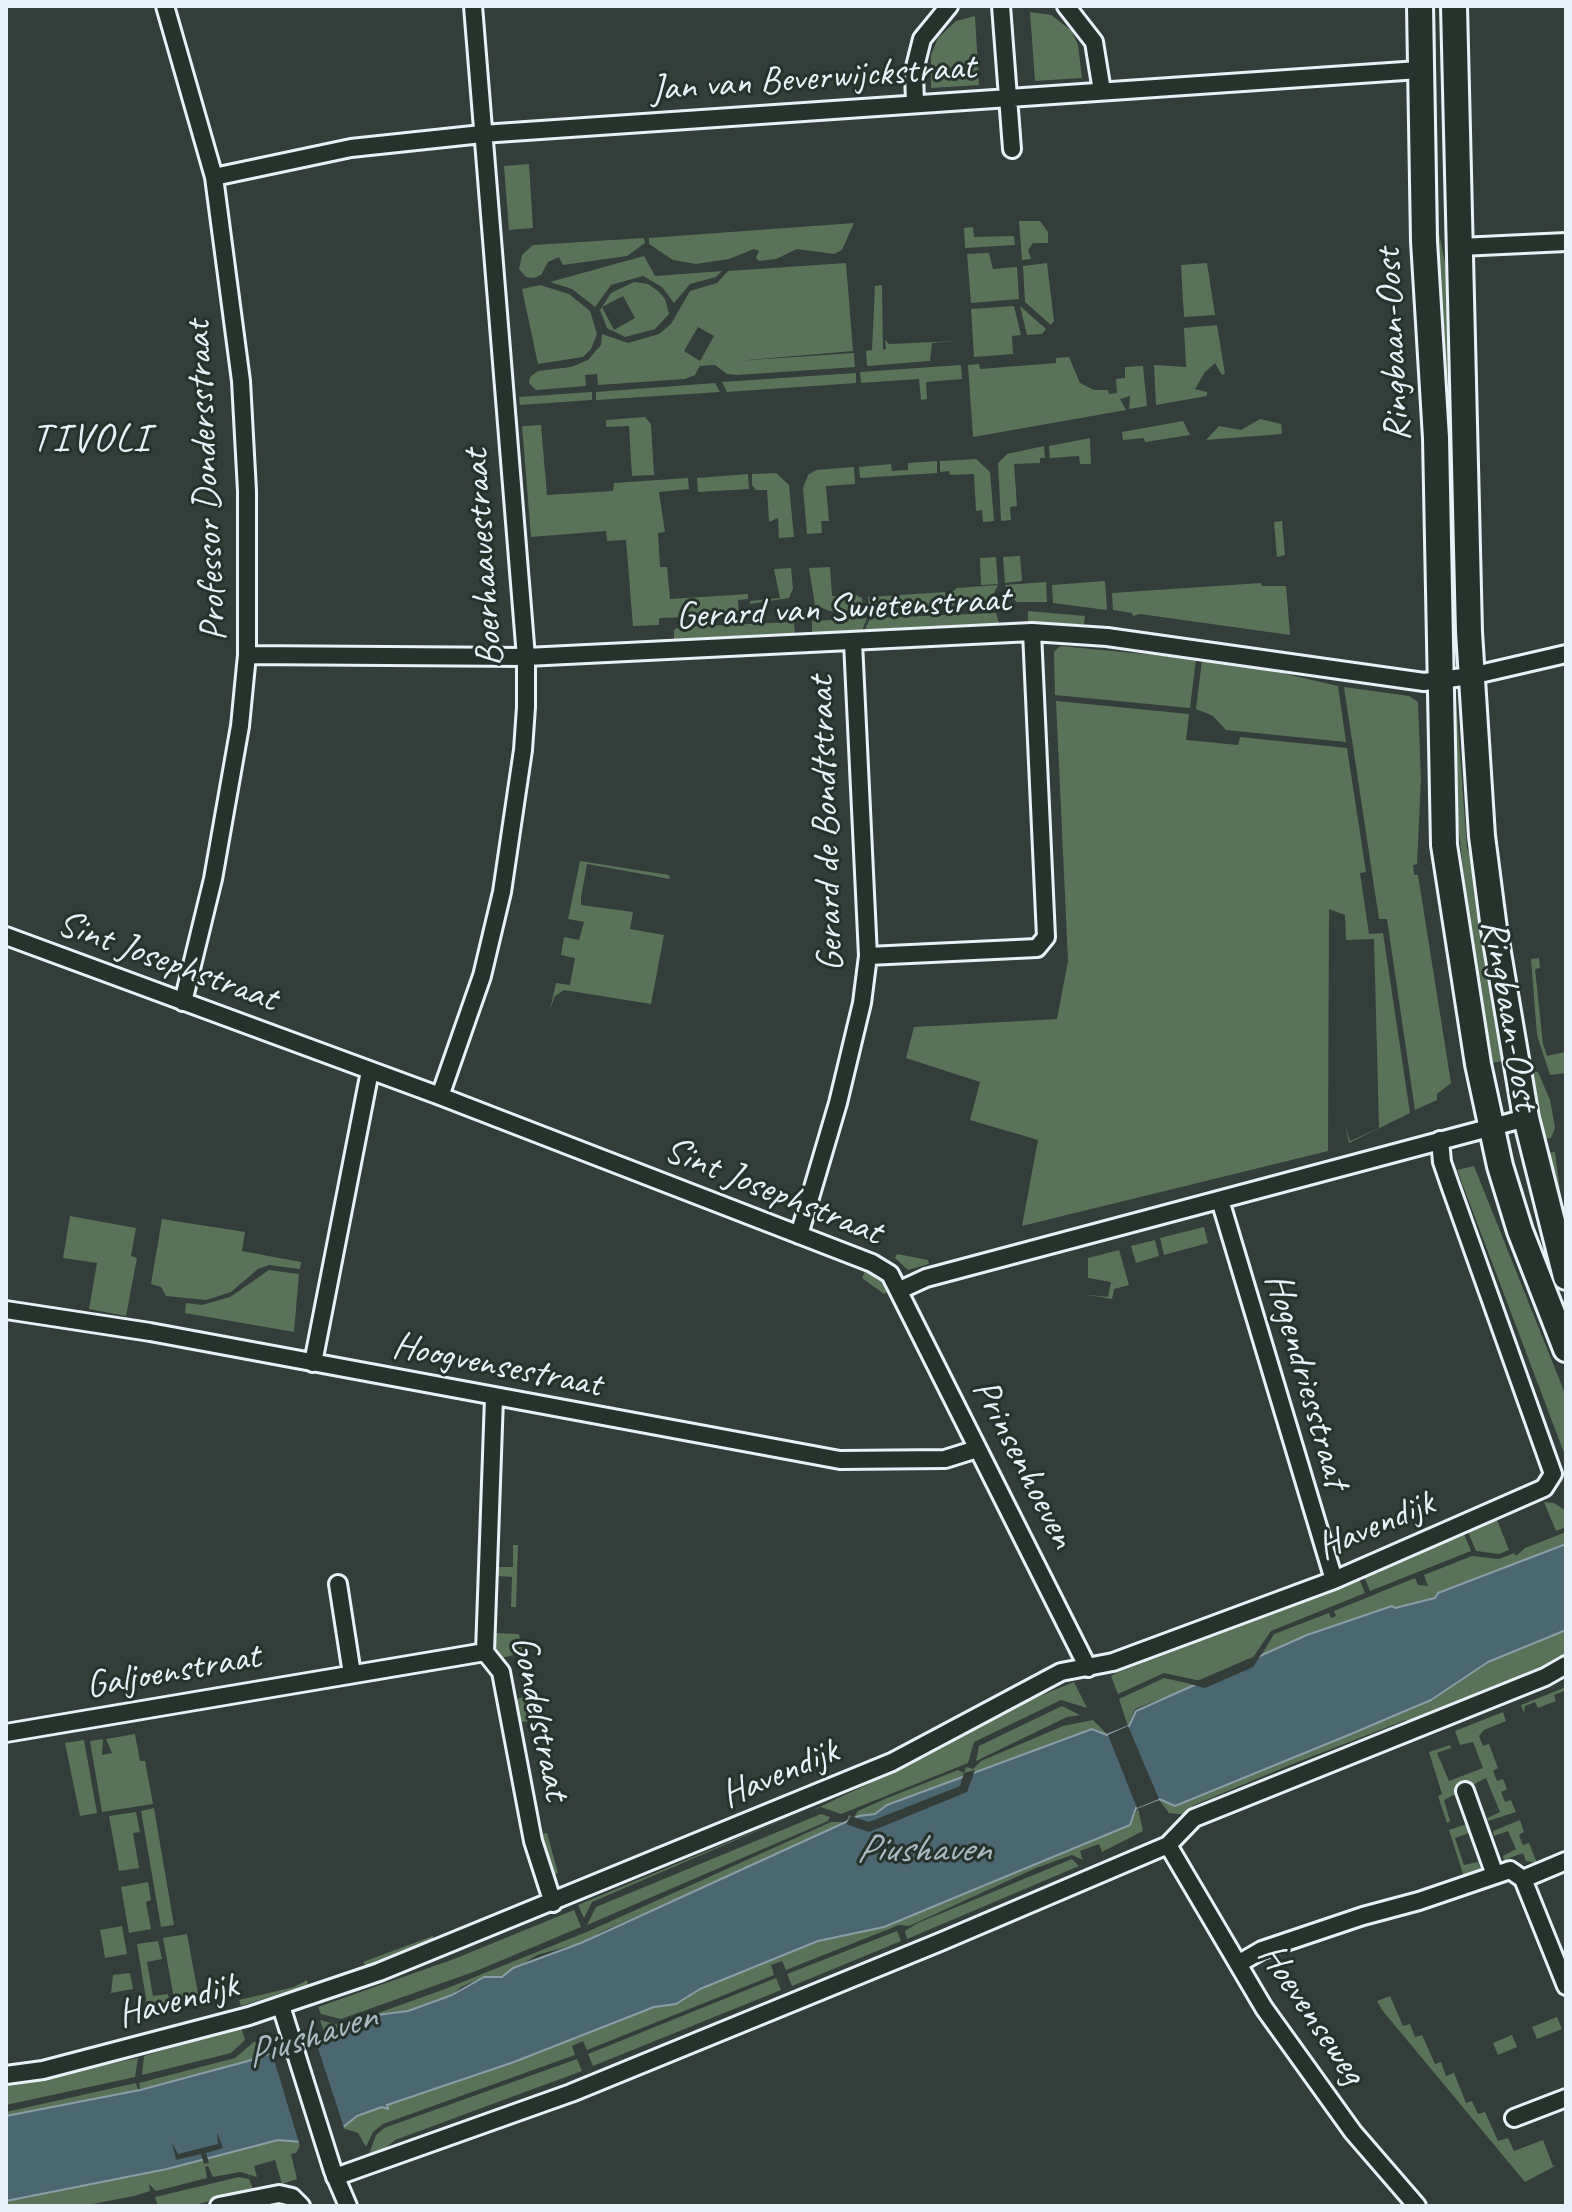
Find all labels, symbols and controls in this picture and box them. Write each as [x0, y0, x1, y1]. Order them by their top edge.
street label: Jan van Beverwijckstraat [649, 45, 977, 113]
street label: Ringbaan-Oost [1366, 247, 1422, 443]
street label: Professor Dondersstraat [176, 319, 238, 643]
district label: TIVOLI [32, 416, 150, 464]
street label: Boerhaavestraat [454, 448, 514, 668]
street label: Gerard van Swietenstraat [674, 577, 1012, 641]
street label: Gerard de Bondtstraat [799, 676, 855, 972]
street label: Sint Josephstraat [51, 901, 283, 1023]
street label: Ringbaan-Oost [1470, 916, 1548, 1114]
street label: Sint Josephstraat [657, 1128, 889, 1256]
street label: Hogendriesstraat [1254, 1268, 1358, 1494]
street label: Hoogvensestraat [389, 1323, 605, 1409]
street label: Prinsenhoeven [961, 1372, 1085, 1556]
street label: Havendijk [1311, 1481, 1441, 1571]
street label: Gondelstraat [499, 1632, 579, 1804]
street label: Galjoenstraat [82, 1634, 264, 1710]
street label: Havendijk [715, 1729, 845, 1819]
water label: Piushaven [856, 1827, 990, 1875]
street label: Hoevenseweg [1247, 1935, 1375, 2093]
street label: Havendijk [113, 1963, 243, 2039]
water label: Piushaven [240, 1994, 382, 2080]

